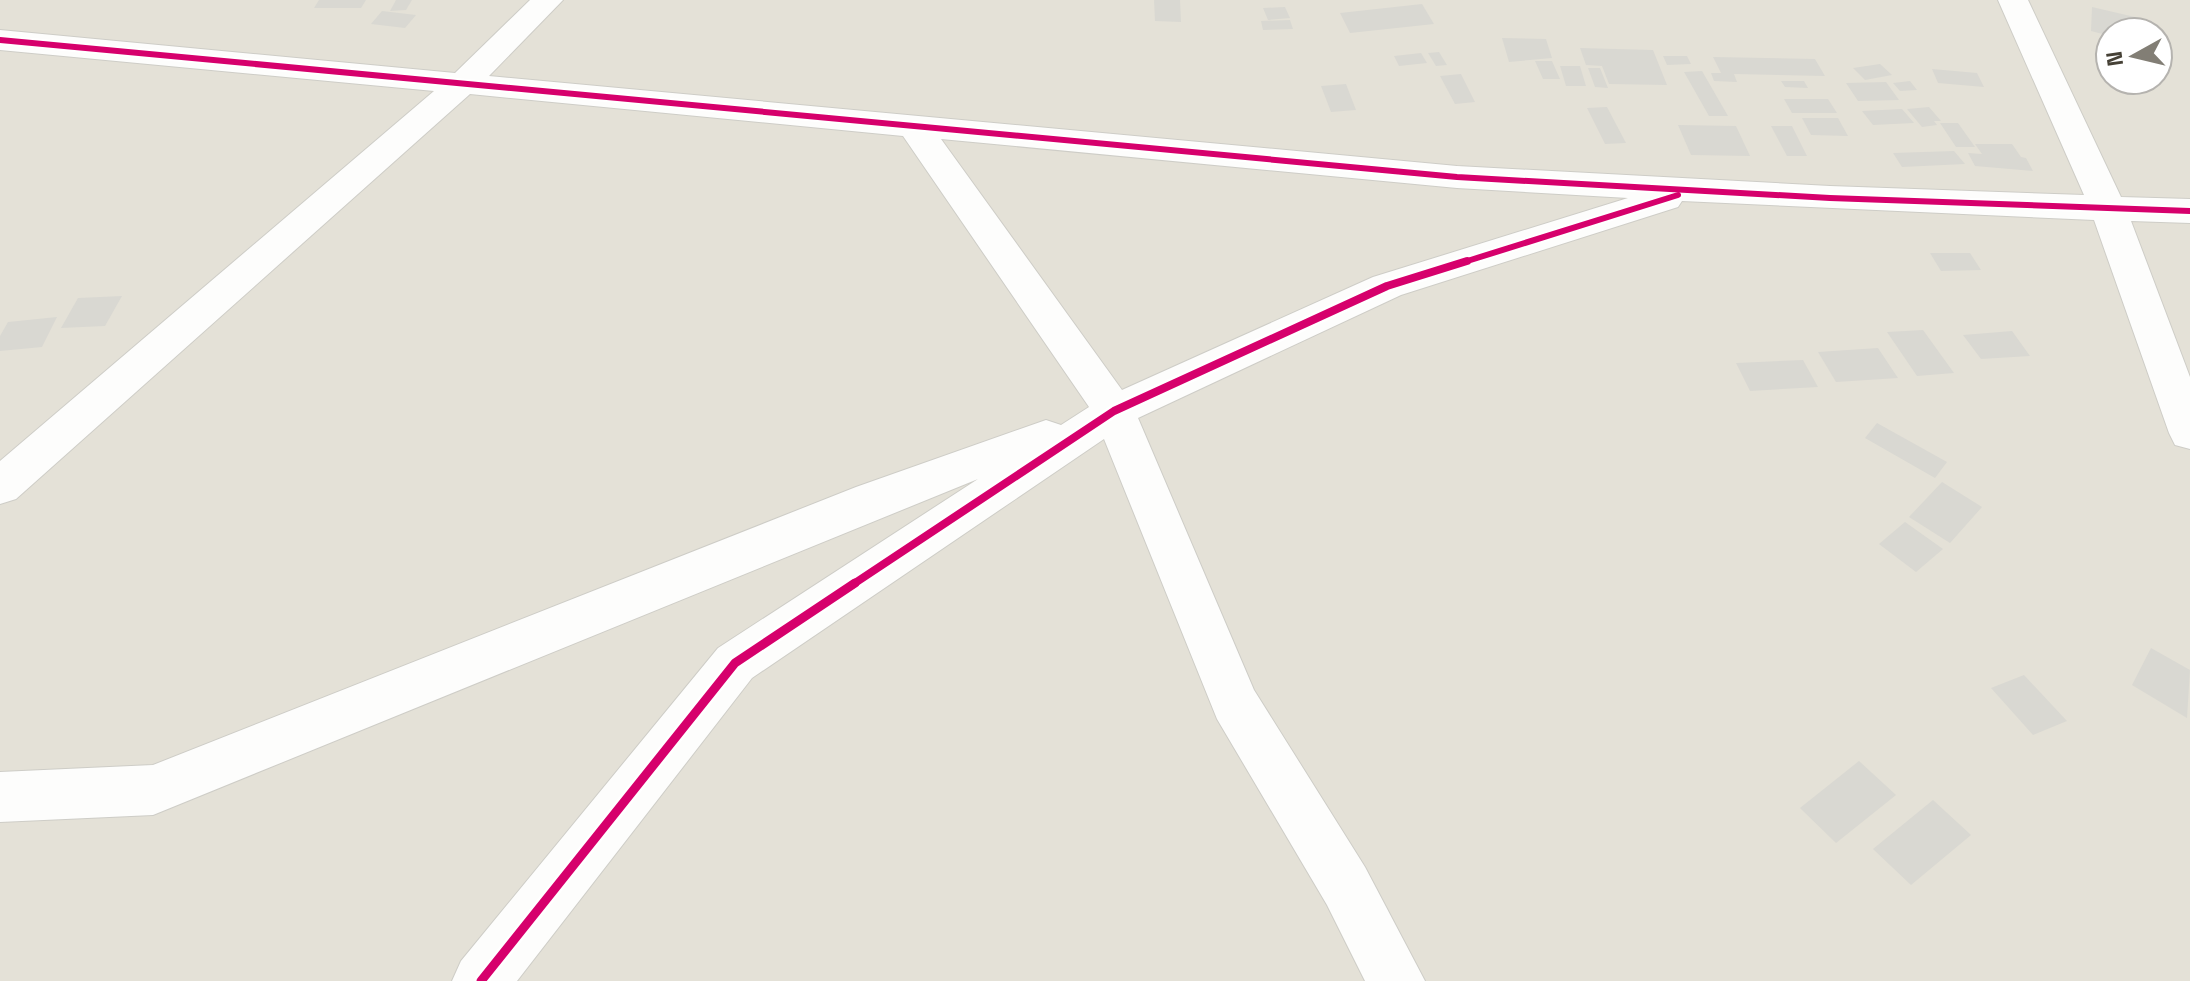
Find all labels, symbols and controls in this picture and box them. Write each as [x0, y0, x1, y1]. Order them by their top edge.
north arrow [2094, 16, 2174, 96]
text: N [2099, 50, 2129, 68]

